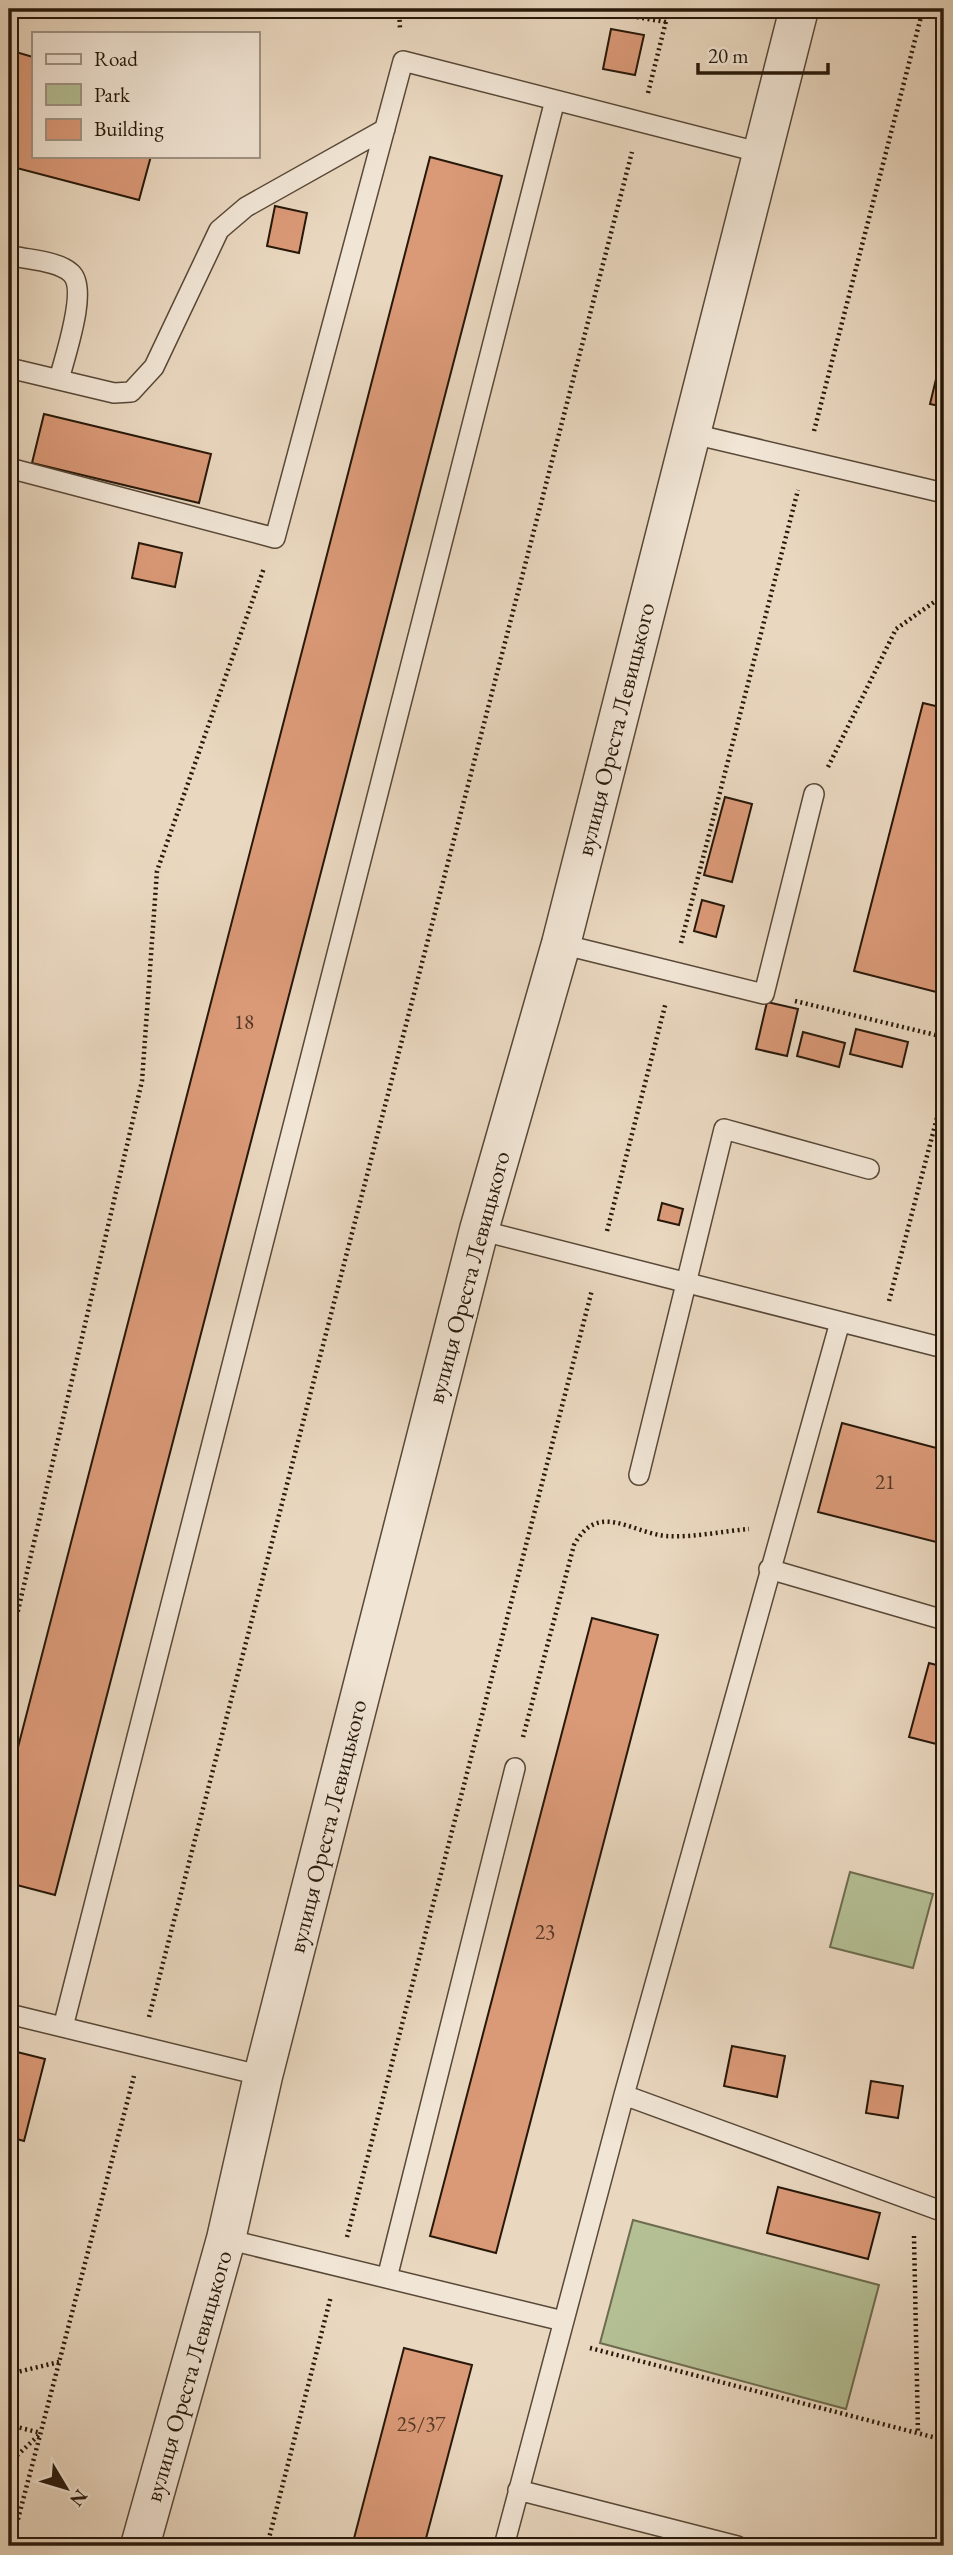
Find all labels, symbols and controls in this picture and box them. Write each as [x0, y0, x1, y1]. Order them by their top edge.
legend [32, 32, 259, 158]
scale bar [698, 32, 827, 76]
text: 20 m [708, 42, 749, 69]
text: Road [94, 45, 138, 72]
text: Park [94, 81, 131, 108]
text: Building [94, 115, 164, 142]
street label: вулиця Ореста Левицького [569, 599, 662, 859]
house number: 18 [234, 1008, 254, 1035]
street label: вулиця Ореста Левицького [419, 1147, 517, 1407]
house number: 21 [875, 1468, 895, 1495]
street label: вулиця Ореста Левицького [281, 1696, 374, 1956]
house number: 23 [535, 1918, 555, 1945]
street label: вулиця Ореста Левицького [137, 2247, 239, 2505]
house number: 25/37 [397, 2410, 446, 2437]
north arrow [32, 2454, 102, 2524]
text: N [64, 2484, 94, 2512]

